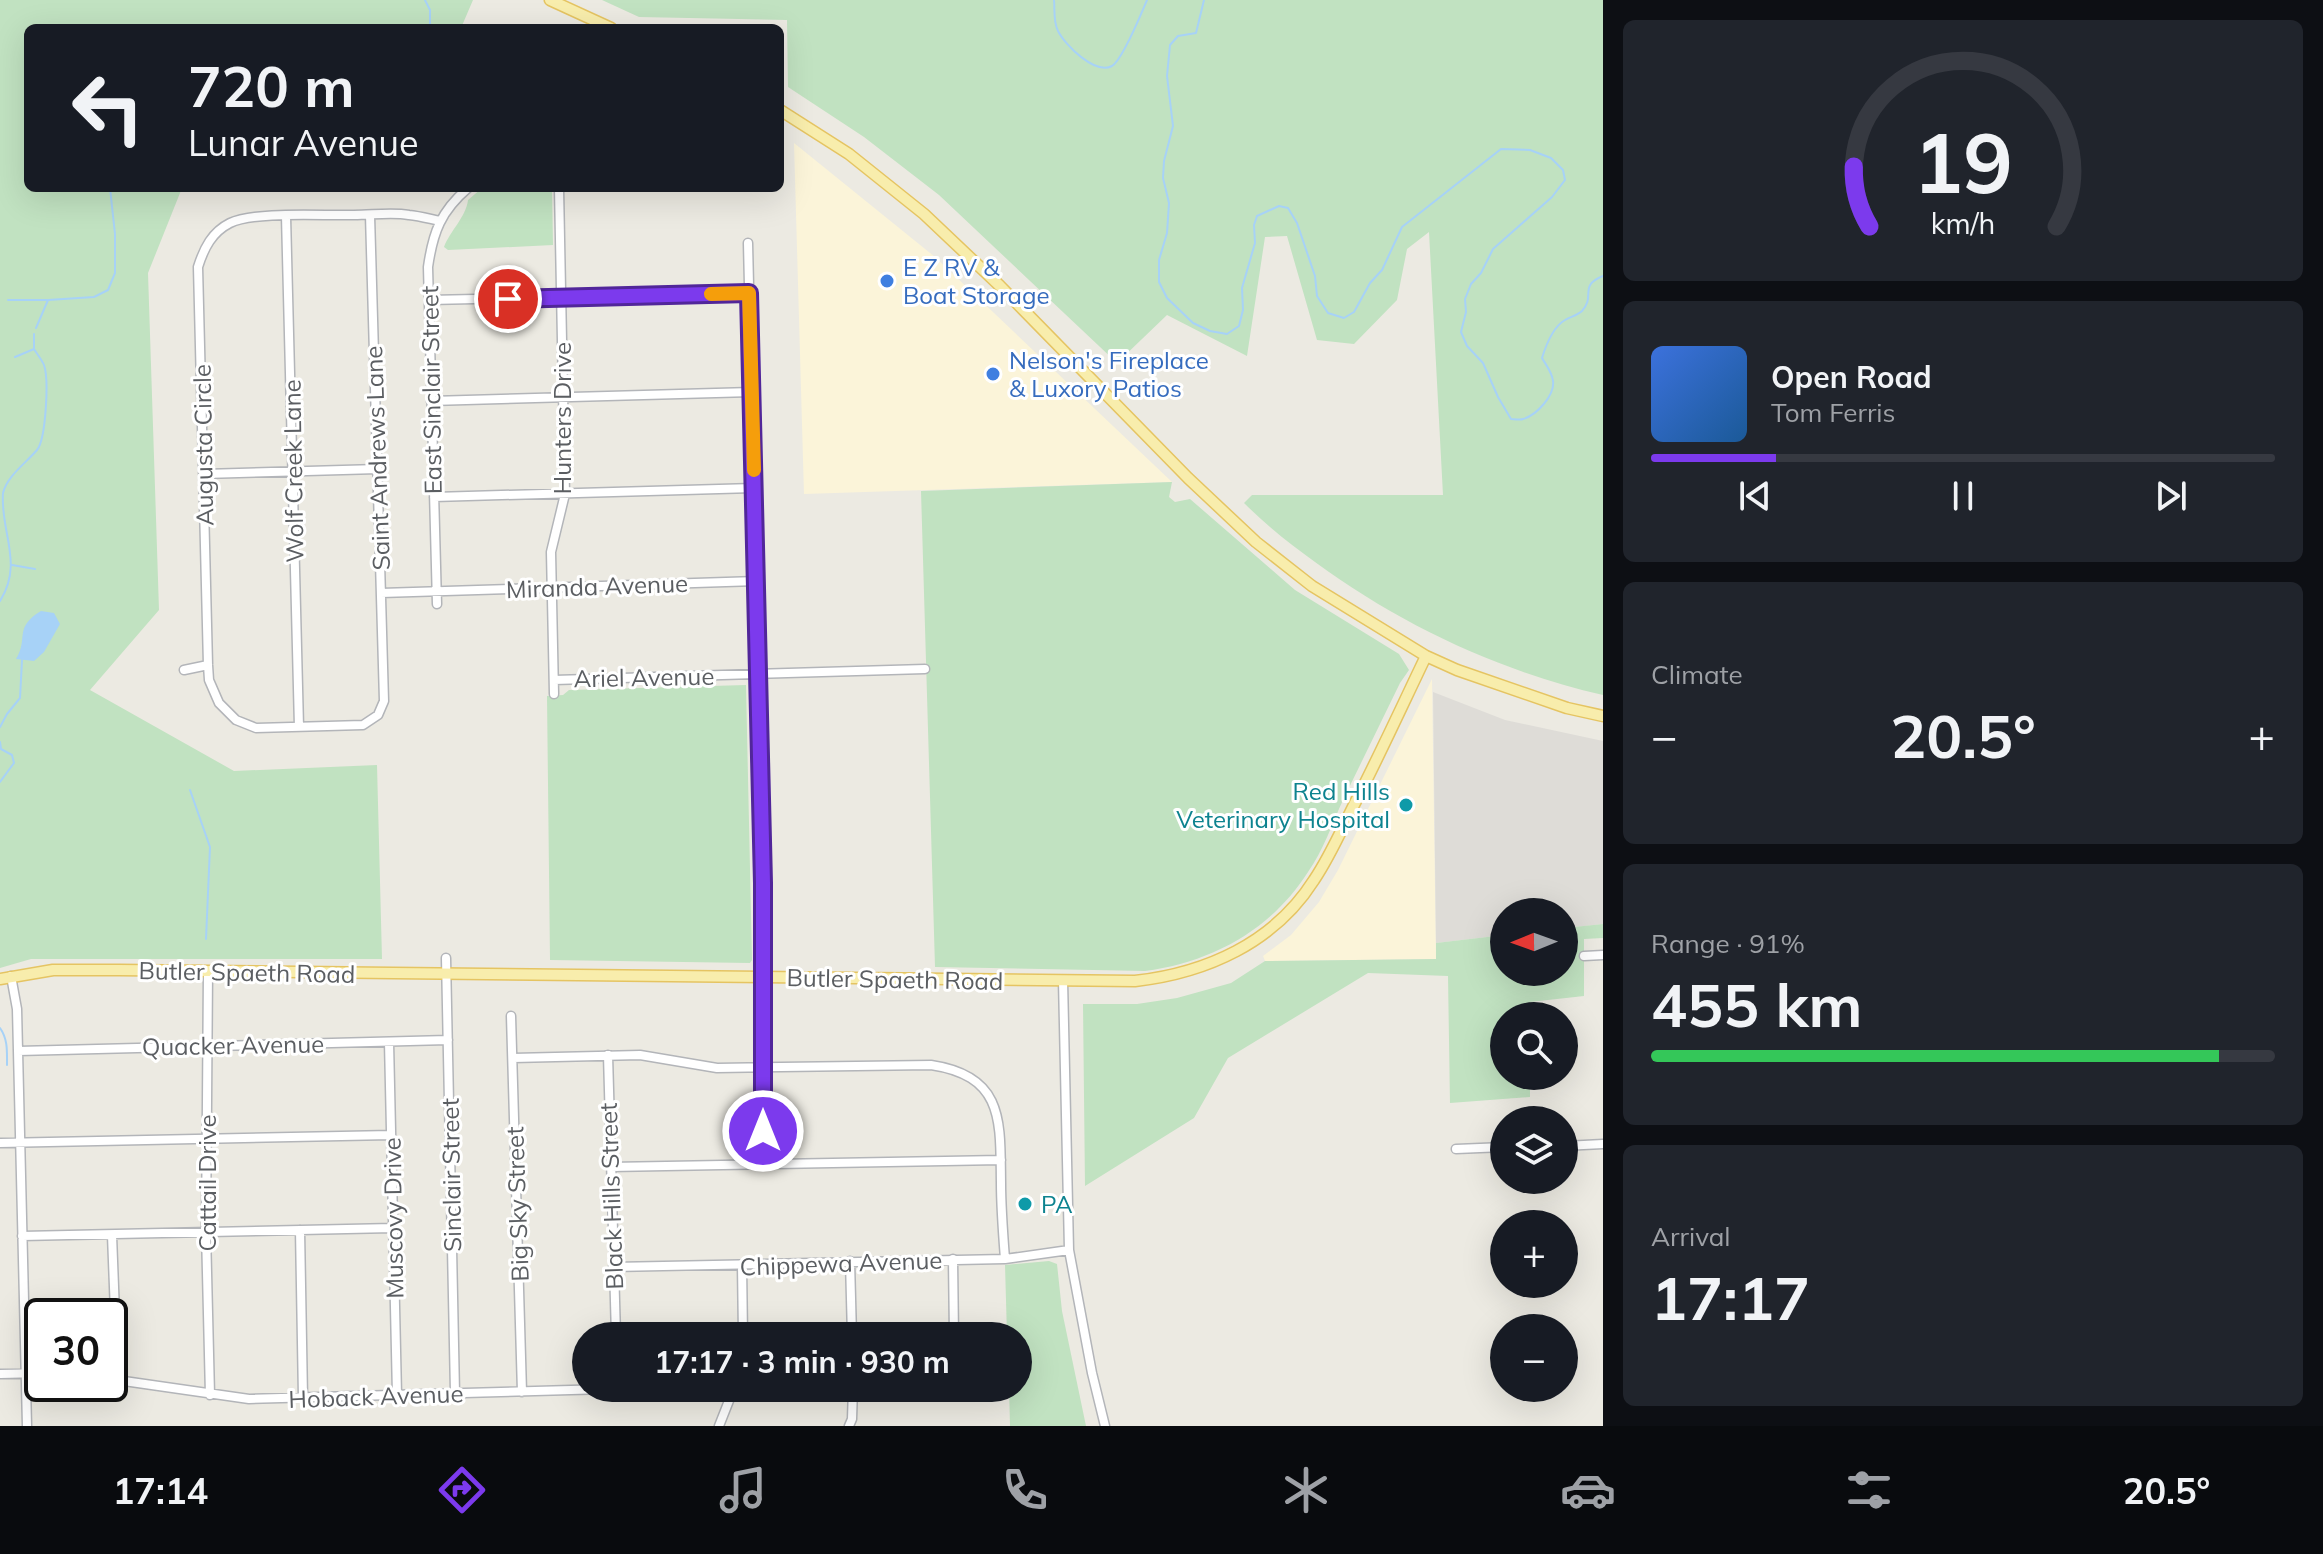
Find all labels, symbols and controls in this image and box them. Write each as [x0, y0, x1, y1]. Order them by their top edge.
text: 720 m [188, 51, 355, 121]
icon: left [56, 56, 160, 160]
text: 19 [1913, 108, 2013, 213]
text: Lunar Avenue [188, 120, 419, 165]
text: km/h [1931, 205, 1995, 241]
place label: E Z RV & Boat Storage [903, 252, 1050, 310]
pin [474, 265, 542, 333]
marker: E Z RV & Boat Storage [878, 272, 896, 290]
icon: arrive [486, 277, 530, 321]
street label: East Sinclair Street [414, 285, 448, 495]
street label: Hunters Drive [547, 342, 577, 494]
street label: Saint Andrews Lane [358, 345, 396, 571]
place label: Nelson's Fireplace & Luxory Patios [1009, 345, 1209, 403]
text: Open Road [1771, 358, 1932, 396]
street label: Augusta Circle [187, 364, 219, 526]
marker: Nelson's Fireplace & Luxory Patios [984, 365, 1002, 383]
street label: Wolf Creek Lane [276, 379, 310, 563]
text: Tom Ferris [1771, 396, 1895, 429]
icon: previous [1733, 474, 1777, 518]
icon: pause [1941, 474, 1985, 518]
icon: next [2149, 474, 2193, 518]
street label: Miranda Avenue [506, 568, 688, 604]
text: Climate [1651, 658, 1743, 691]
street label: Ariel Avenue [573, 661, 715, 693]
text: 20.5° [1890, 698, 2036, 773]
text: − [1651, 708, 1677, 763]
text: + [2249, 708, 2275, 763]
place label: Red Hills Veterinary Hospital [1176, 776, 1390, 834]
marker: Red Hills Veterinary Hospital [1397, 796, 1415, 814]
north arrow [1490, 898, 1578, 986]
map controls [1490, 898, 1578, 1402]
text: Range · 91% [1651, 927, 1805, 960]
street label: Butler Spaeth Road [138, 955, 356, 989]
street label: Butler Spaeth Road [786, 962, 1004, 996]
text: 455 km [1651, 967, 1863, 1042]
button: search [1490, 1002, 1578, 1090]
street label: Quacker Avenue [142, 1028, 324, 1062]
position arrow [721, 1089, 805, 1173]
street label: Sinclair Street [435, 1098, 467, 1252]
street label: Black Hills Street [593, 1102, 629, 1290]
button: layers [1490, 1106, 1578, 1194]
street label: Cattail Drive [192, 1115, 222, 1251]
street label: Big Sky Street [499, 1126, 535, 1282]
street label: Muscovy Drive [377, 1137, 409, 1299]
place label: PA [1041, 1189, 1073, 1219]
marker: PA [1016, 1195, 1034, 1213]
button: + [1490, 1210, 1578, 1298]
text: Arrival [1651, 1220, 1731, 1253]
street label: Chippewa Avenue [739, 1244, 943, 1282]
text: 17:17 [1651, 1260, 1810, 1335]
speed limit sign: 30 [24, 1298, 128, 1402]
button: − [1490, 1314, 1578, 1402]
text: 17:17 · 3 min · 930 m [654, 1343, 950, 1381]
street label: Hoback Avenue [288, 1378, 464, 1414]
icon: directions [434, 1462, 490, 1518]
icon: music [715, 1462, 771, 1518]
icon: phone [997, 1462, 1053, 1518]
icon: climate [1278, 1462, 1334, 1518]
icon: car [1560, 1462, 1616, 1518]
icon: filters [1841, 1462, 1897, 1518]
text: 17:14 [113, 1468, 208, 1513]
text: 20.5° [2123, 1468, 2210, 1513]

